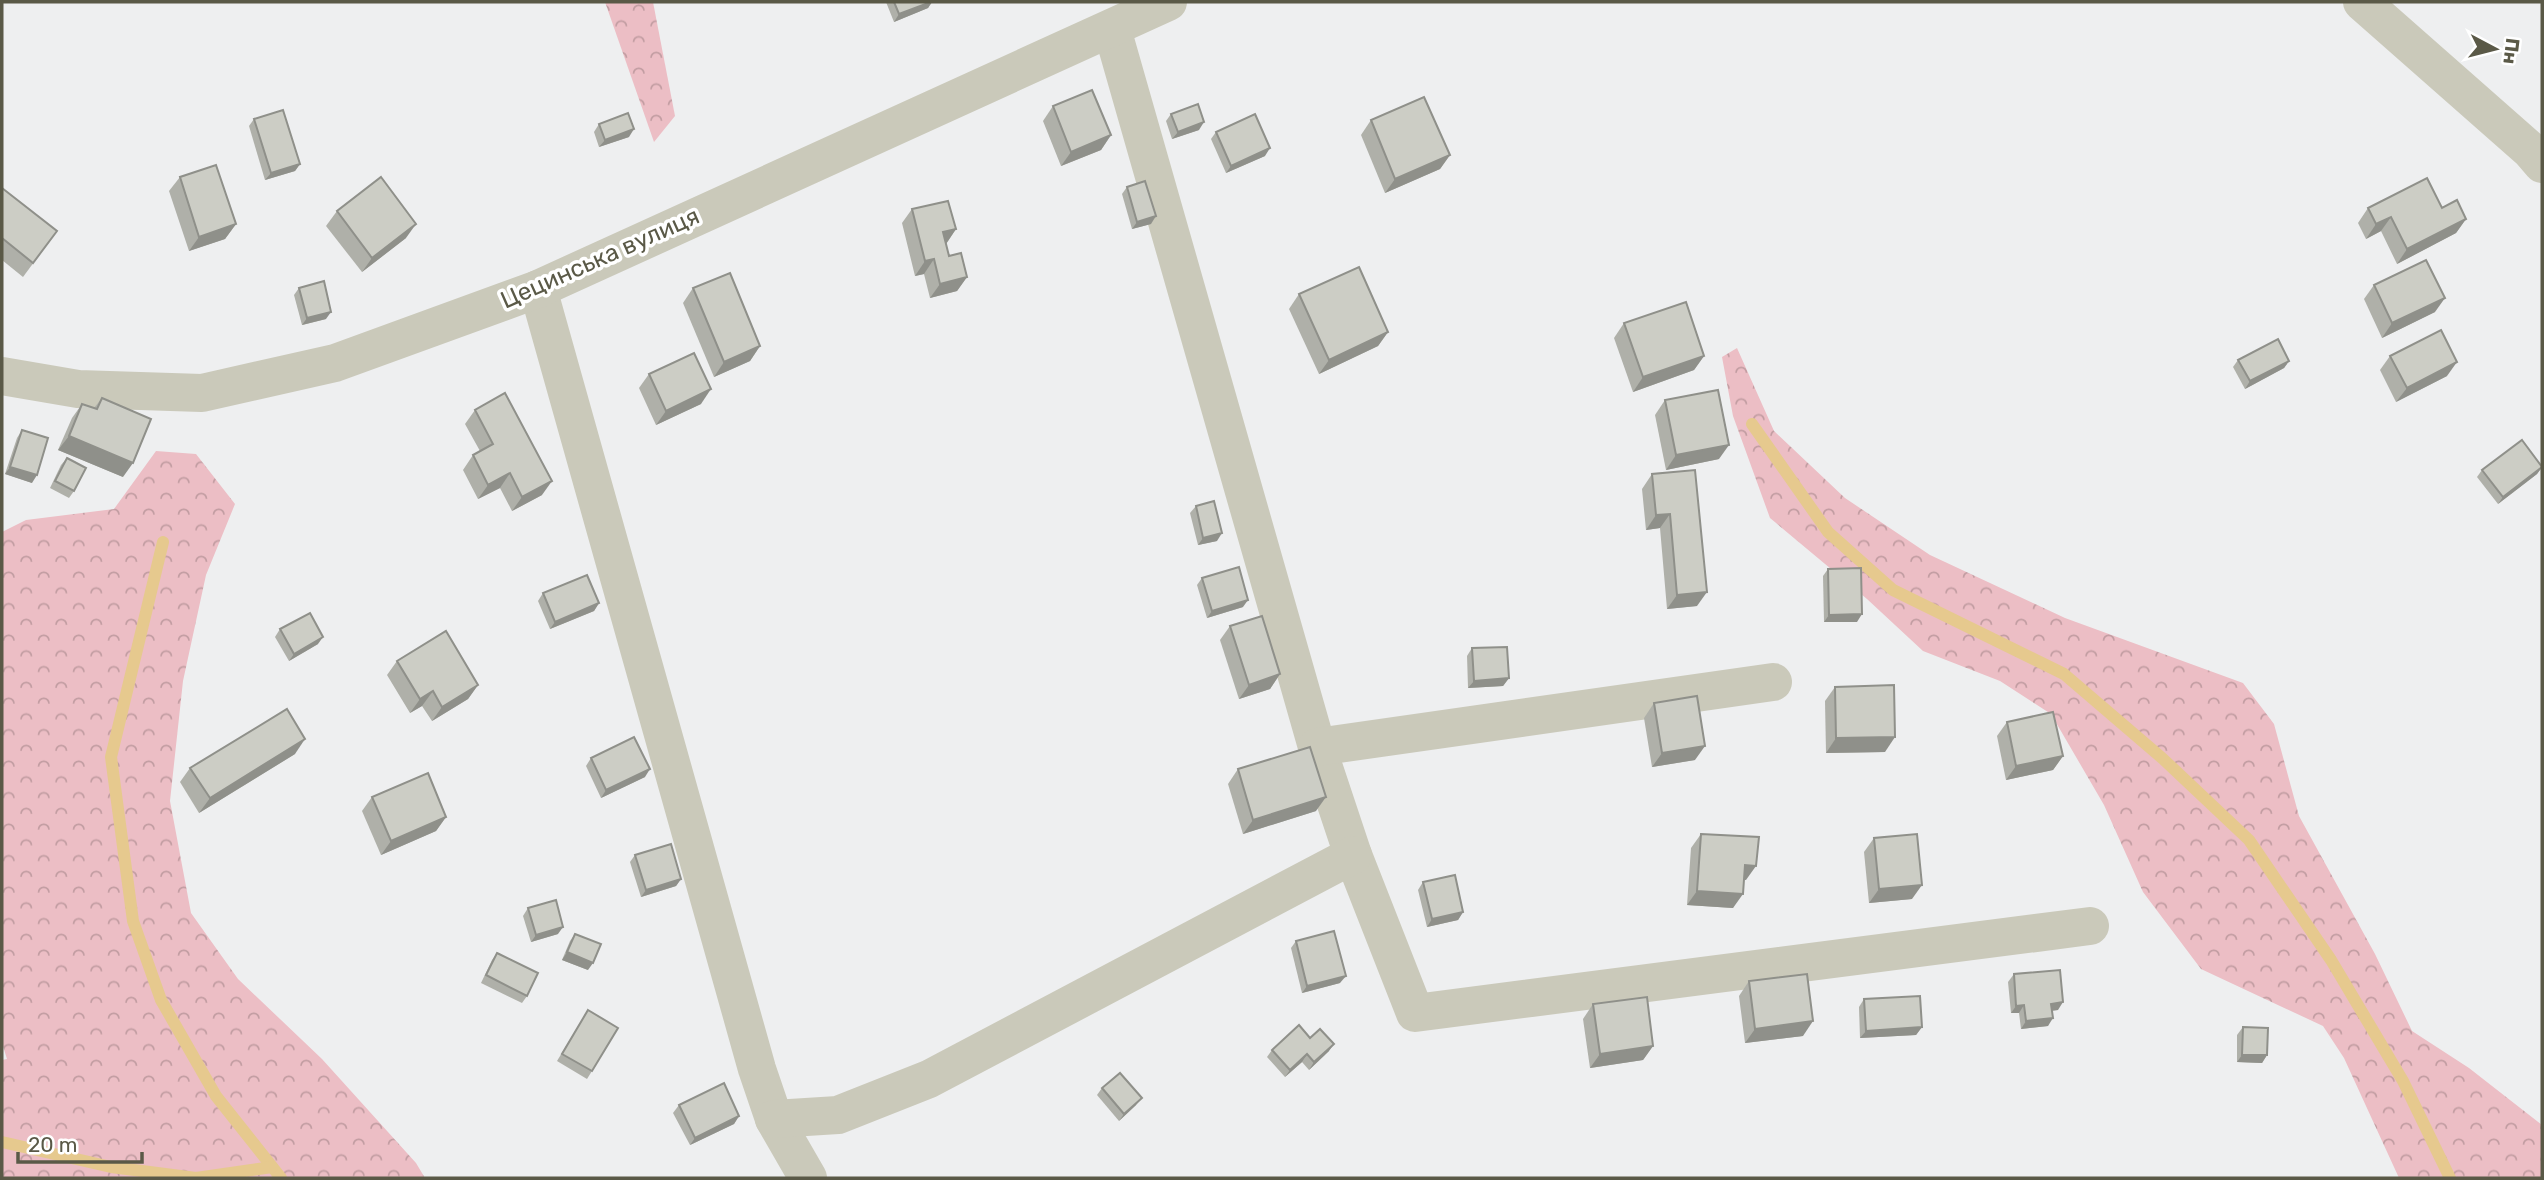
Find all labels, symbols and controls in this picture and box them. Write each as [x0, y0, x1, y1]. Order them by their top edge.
north arrow [2460, 14, 2530, 84]
text: Пн [2498, 37, 2524, 65]
street label: Цецинська вулиця [496, 202, 704, 314]
scale bar [18, 1120, 142, 1164]
text: 20 m [28, 1132, 77, 1157]

